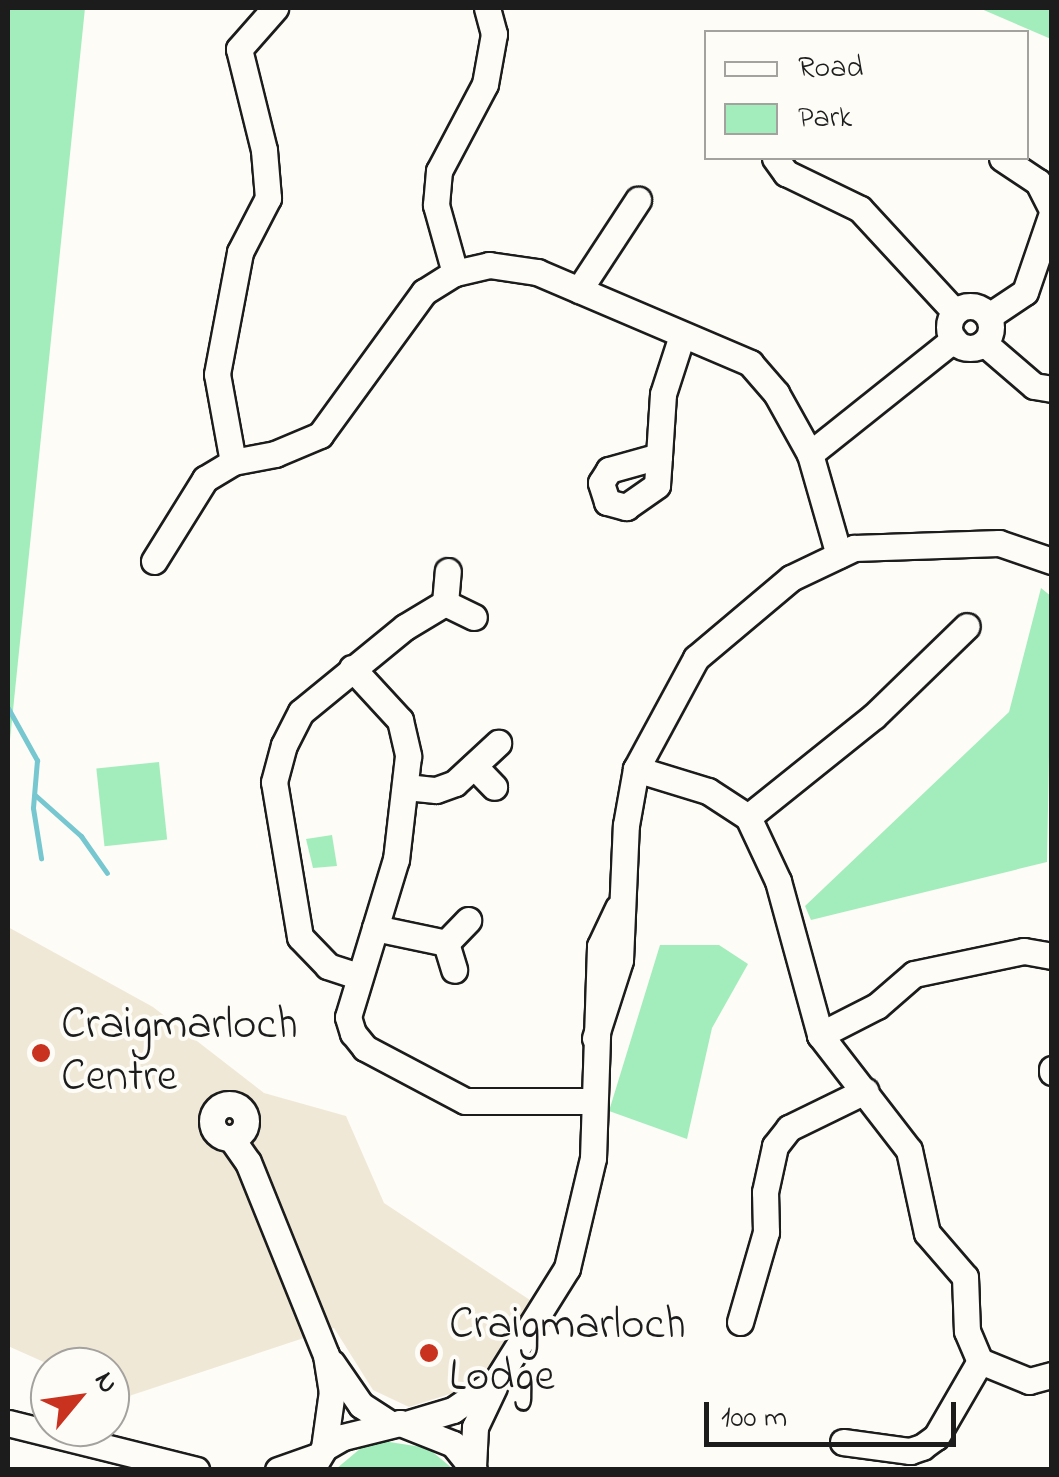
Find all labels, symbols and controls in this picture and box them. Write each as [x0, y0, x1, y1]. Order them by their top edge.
legend [704, 30, 1029, 160]
text: Road [798, 47, 863, 91]
text: Park [798, 97, 852, 141]
place label: Craigmarloch Centre [61, 1000, 298, 1106]
marker: Craigmarloch Centre [30, 1042, 52, 1064]
place label: Craigmarloch Lodge [449, 1300, 686, 1406]
marker: Craigmarloch Lodge [418, 1342, 440, 1364]
north arrow [30, 1347, 130, 1447]
text: N [82, 1365, 127, 1401]
scale bar [709, 1382, 962, 1444]
text: 100 m [721, 1397, 787, 1441]

